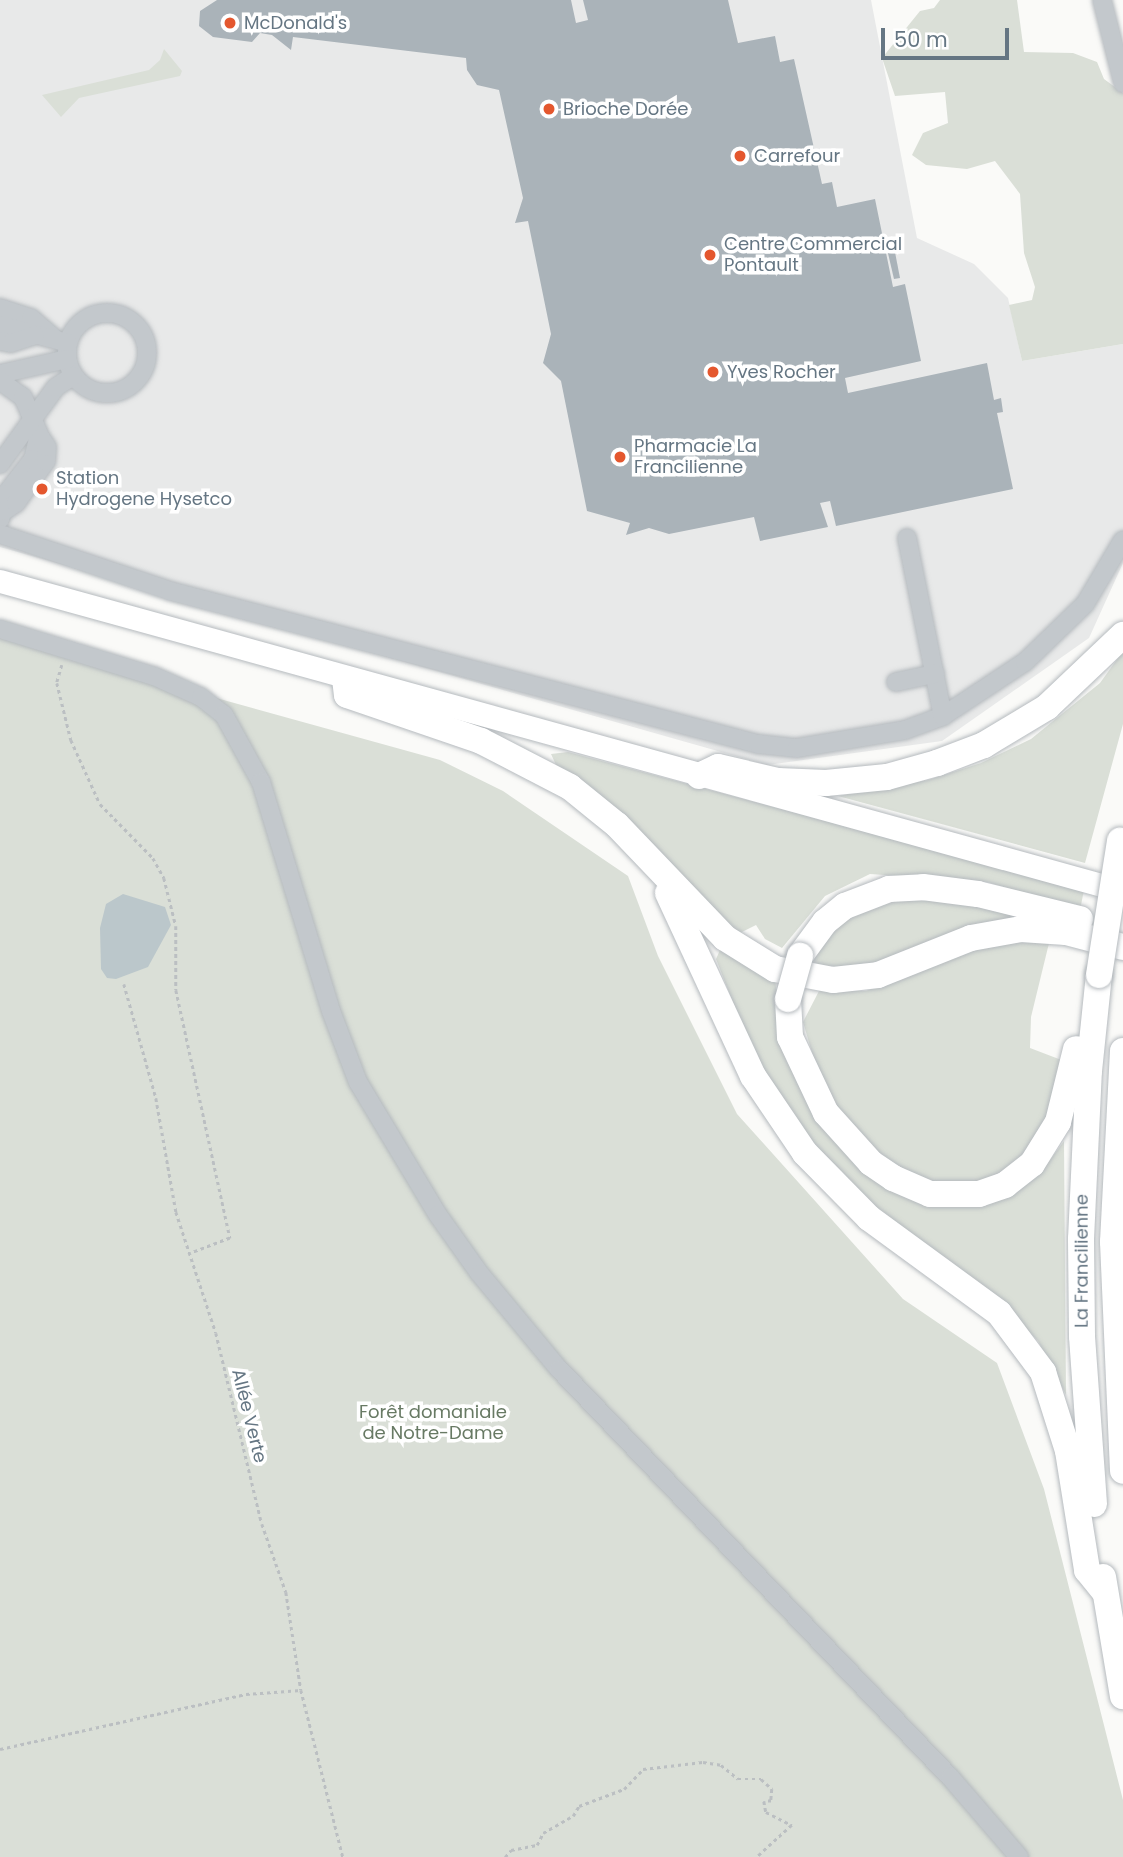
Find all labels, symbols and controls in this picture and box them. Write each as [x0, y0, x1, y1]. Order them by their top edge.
place label: McDonald's [244, 12, 347, 34]
scale bar [885, 14, 1013, 58]
marker: McDonald's [222, 15, 238, 31]
text: 50 m [894, 25, 948, 54]
place label: Brioche Dorée [563, 98, 688, 120]
marker: Brioche Dorée [541, 101, 557, 117]
place label: Carrefour [754, 145, 840, 167]
marker: Carrefour [732, 148, 748, 164]
place label: Centre Commercial Pontault [724, 234, 902, 276]
marker: Centre Commercial Pontault [702, 247, 718, 263]
place label: Yves Rocher [727, 361, 836, 383]
marker: Yves Rocher [705, 364, 721, 380]
place label: Pharmacie La Francilienne [634, 436, 757, 478]
marker: Pharmacie La Francilienne [612, 449, 628, 465]
place label: Station Hydrogene Hysetco [56, 468, 232, 510]
marker: Station Hydrogene Hysetco [34, 481, 50, 497]
street label: La Francilienne [1071, 1194, 1093, 1328]
street label: Allée Verte [227, 1367, 271, 1465]
park label: Forêt domaniale de Notre-Dame [359, 1402, 507, 1444]

